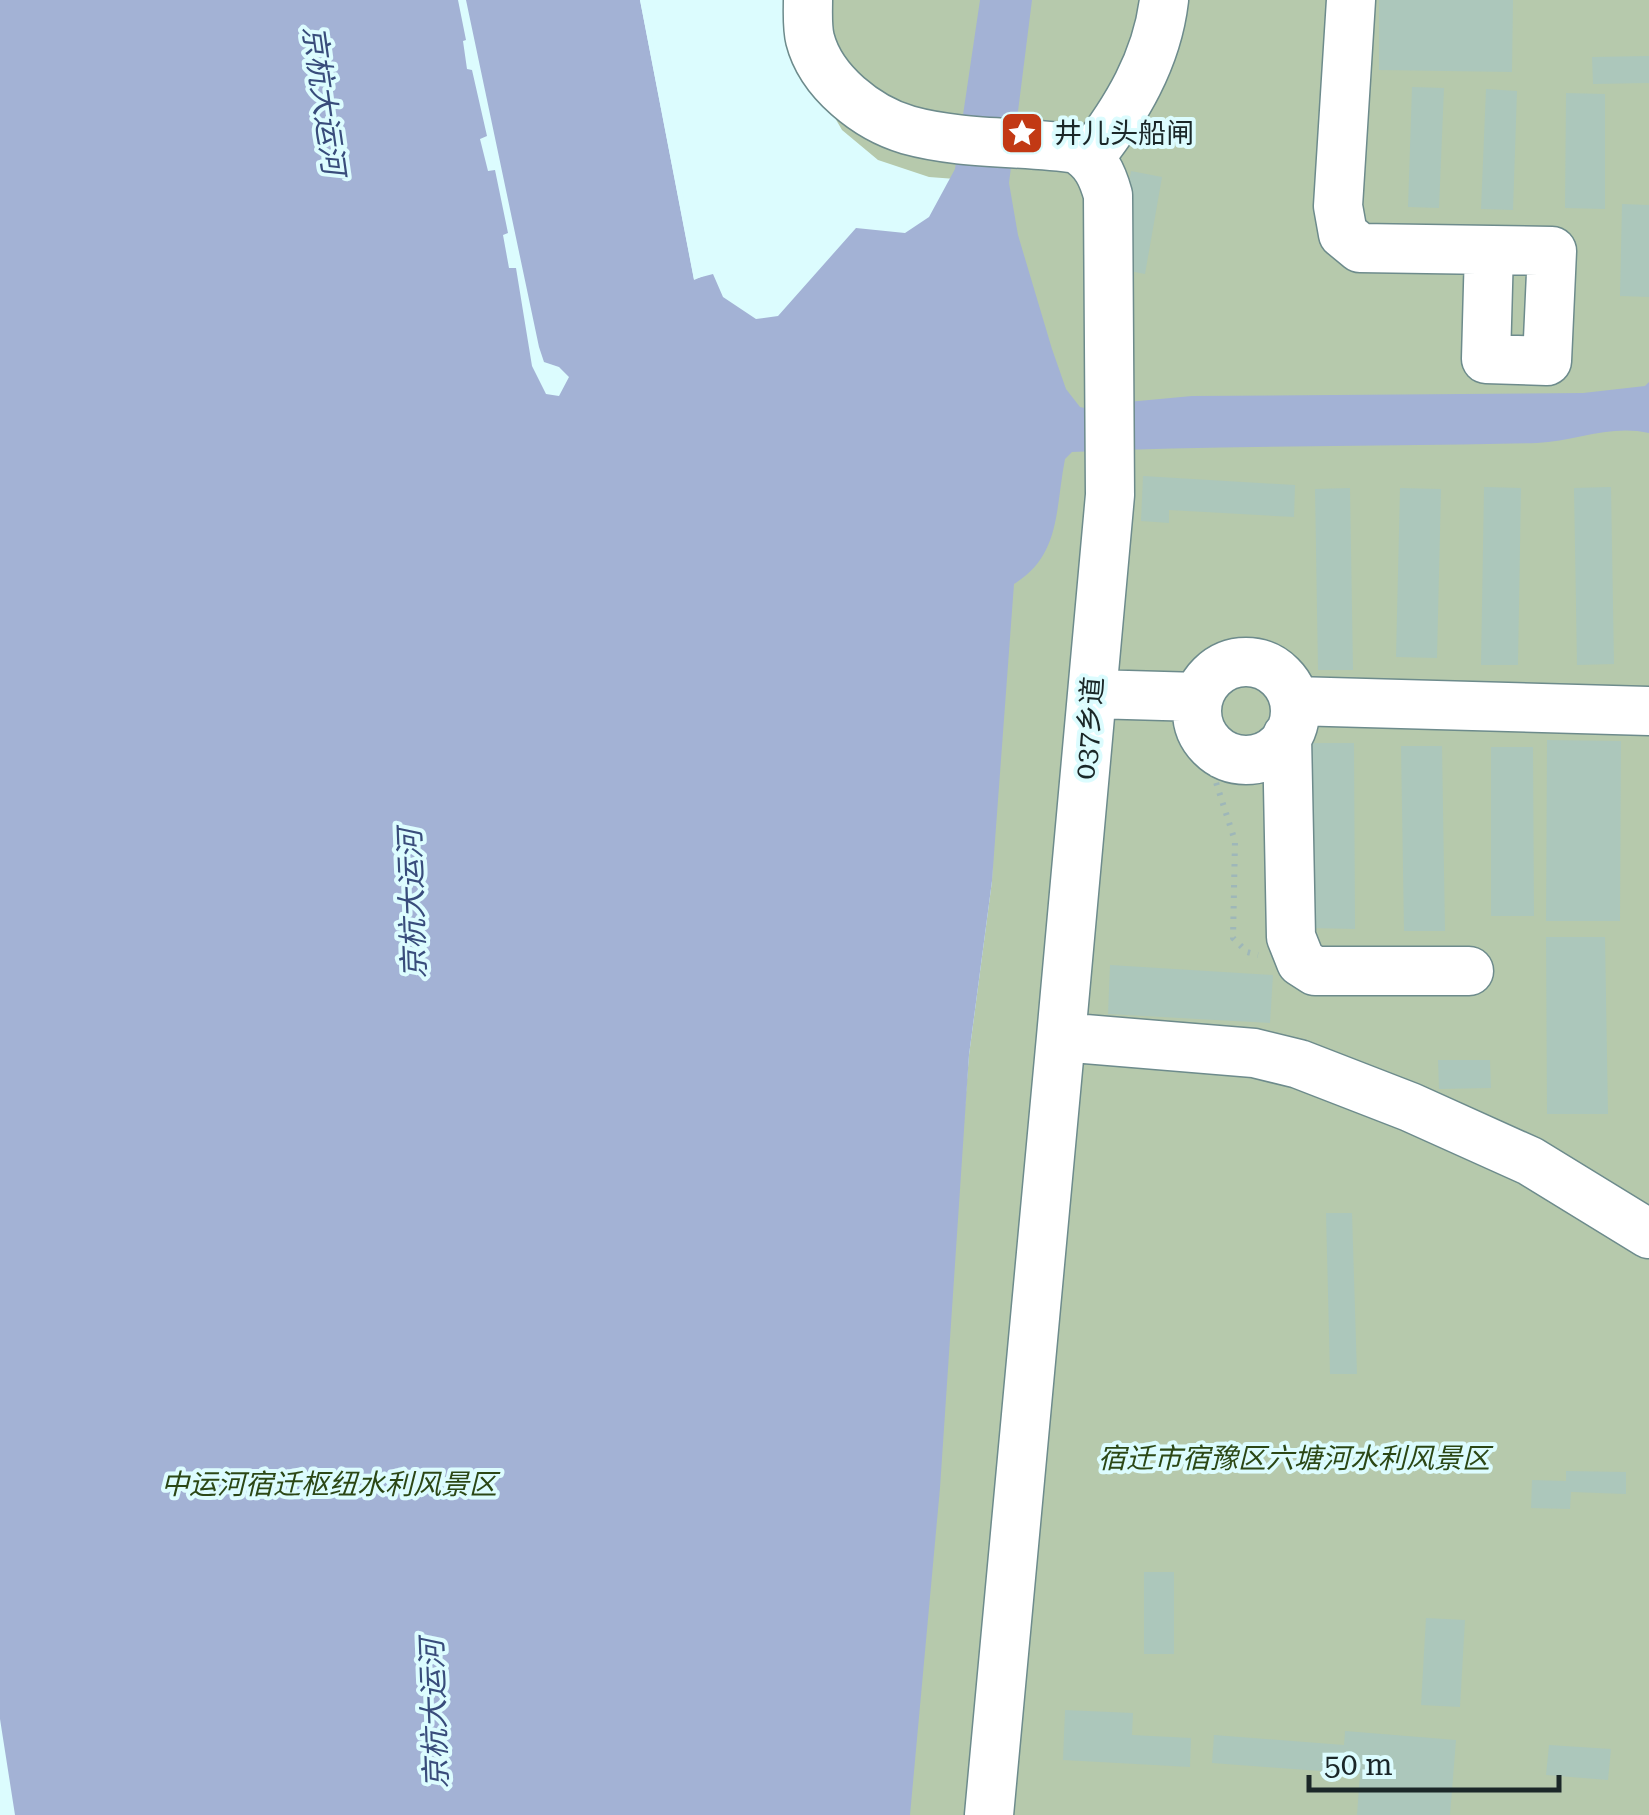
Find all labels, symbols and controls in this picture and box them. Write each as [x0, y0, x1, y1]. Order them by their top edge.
water label: 京杭大运河 [296, 23, 352, 182]
place icon: 井儿头船闸 [999, 110, 1045, 156]
place label: 井儿头船闸 [1054, 117, 1194, 150]
street label: 037乡道 [1068, 675, 1110, 781]
water label: 京杭大运河 [392, 823, 432, 980]
park label: 宿迁市宿豫区六塘河水利风景区 [1098, 1442, 1494, 1475]
park label: 中运河宿迁枢纽水利风景区 [161, 1468, 501, 1501]
water label: 京杭大运河 [414, 1633, 454, 1790]
scale bar [1309, 1730, 1559, 1792]
text: 50 m [1324, 1747, 1393, 1782]

